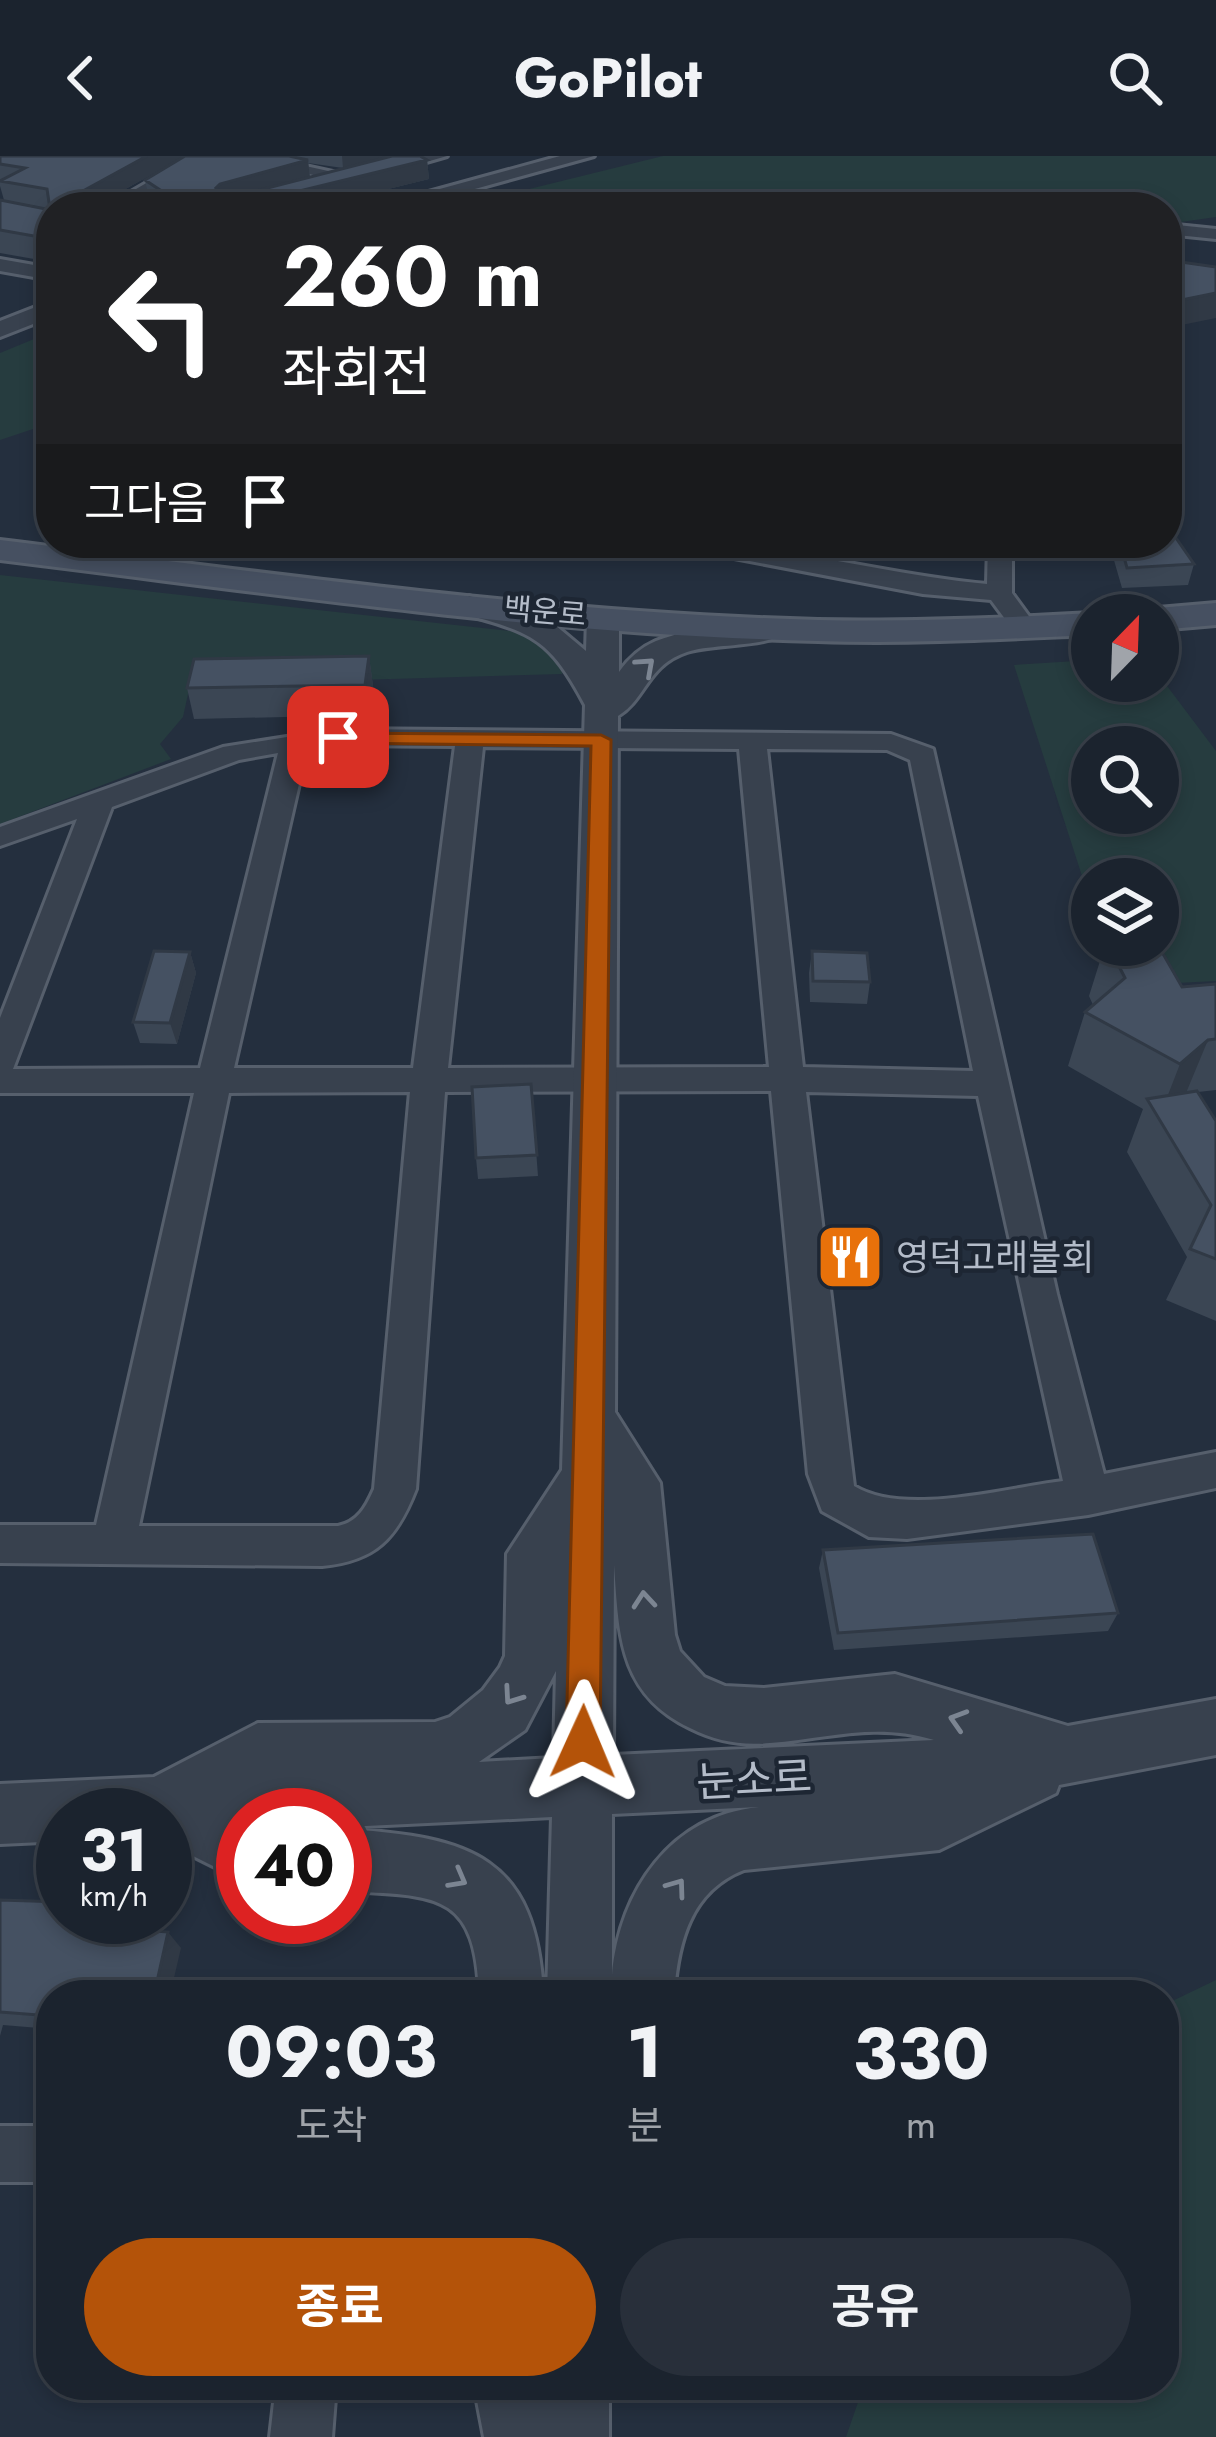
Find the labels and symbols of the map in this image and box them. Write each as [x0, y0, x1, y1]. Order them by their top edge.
street label: 백운로 [502, 586, 588, 637]
north arrow [1071, 594, 1179, 702]
one-way arrow [632, 659, 653, 680]
pin [287, 686, 389, 788]
restaurant icon: 영덕고래불회 [815, 1222, 885, 1292]
place label: 영덕고래불회 [896, 1231, 1095, 1283]
one-way arrow [632, 1590, 657, 1609]
position arrow [520, 1679, 646, 1805]
one-way arrow [504, 1683, 526, 1705]
one-way arrow [948, 1709, 969, 1734]
street label: 눈소로 [695, 1746, 814, 1813]
speed limit sign: 40 [216, 1788, 372, 1944]
one-way arrow [445, 1864, 467, 1887]
one-way arrow [663, 1879, 685, 1900]

